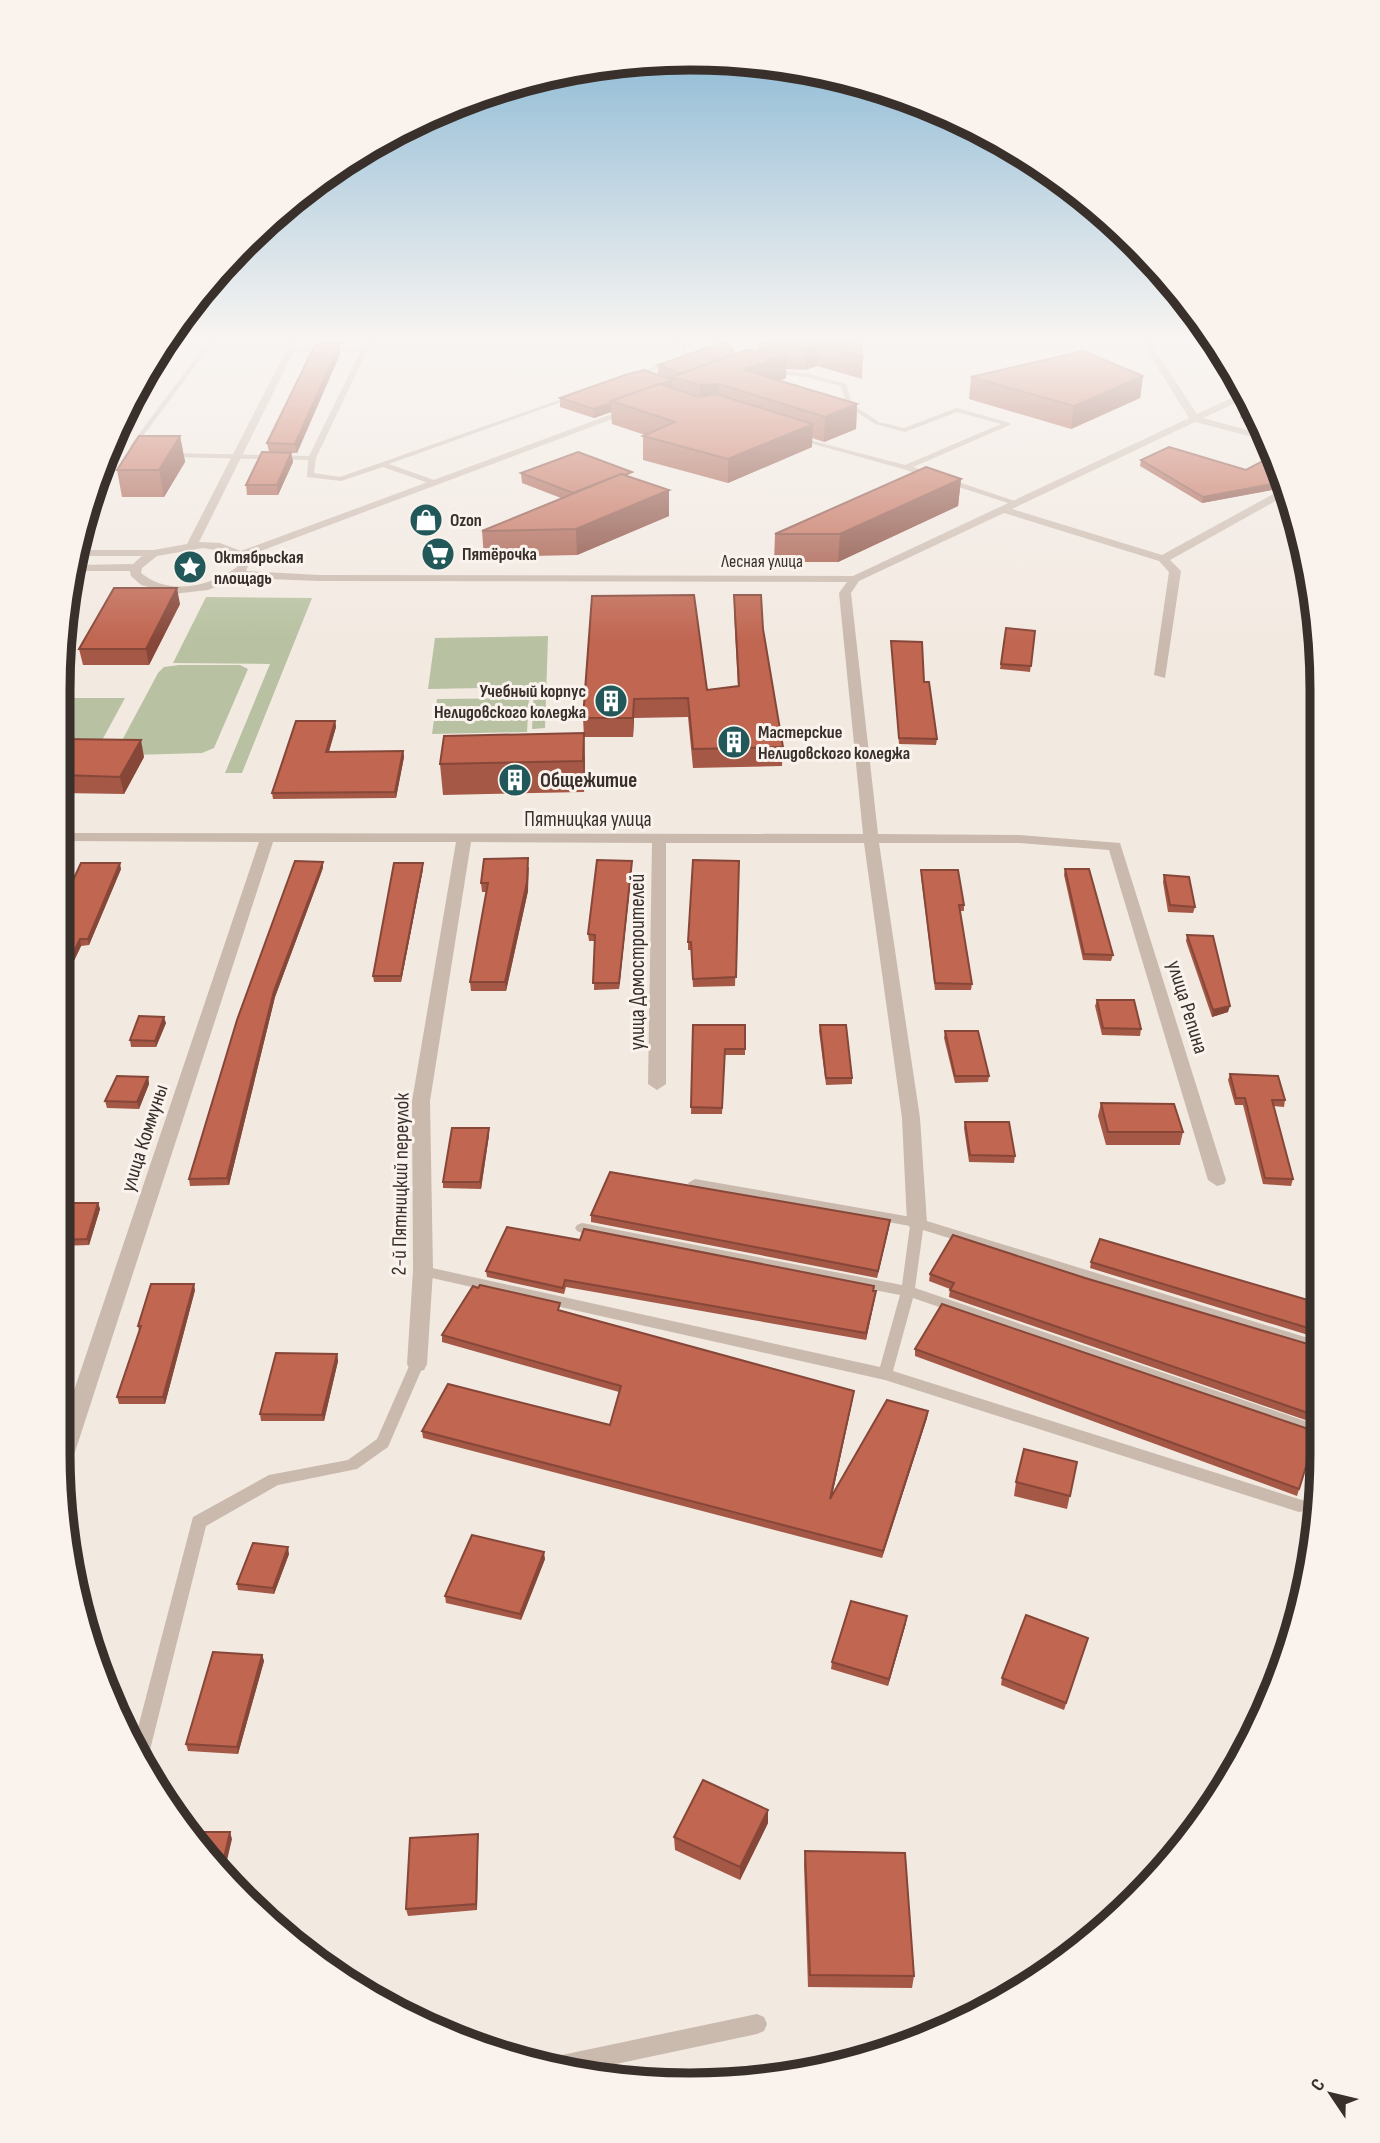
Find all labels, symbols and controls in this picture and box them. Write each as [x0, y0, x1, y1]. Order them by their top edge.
shop icon: Ozon [407, 501, 445, 539]
place label: Ozon [450, 510, 482, 531]
supermarket icon: Пятёрочка [419, 535, 457, 573]
place label: Пятёрочка [462, 544, 537, 565]
place label: Октябрьская площадь [214, 547, 303, 589]
place icon: Октябрьская площадь [171, 548, 209, 586]
street label: Лесная улица [720, 551, 803, 572]
place label: Учебный корпус Нелидовского коледжа [434, 681, 586, 723]
building icon: Учебный корпус Нелидовского коледжа [592, 682, 630, 720]
place label: Мастерские Нелидовского коледжа [758, 722, 910, 764]
building icon: Мастерские Нелидовского коледжа [715, 723, 753, 761]
building icon: Общежитие [496, 761, 534, 799]
place label: Общежитие [540, 768, 637, 793]
street label: Пятницкая улица [524, 807, 652, 832]
street label: улица Домостроителей [625, 874, 650, 1050]
street label: улица Репина [1161, 957, 1214, 1057]
street label: улица Коммуны [115, 1081, 174, 1195]
street label: 2-й Пятницкий переулок [386, 1092, 415, 1276]
north arrow [1296, 2059, 1366, 2129]
text: С [1306, 2074, 1331, 2096]

